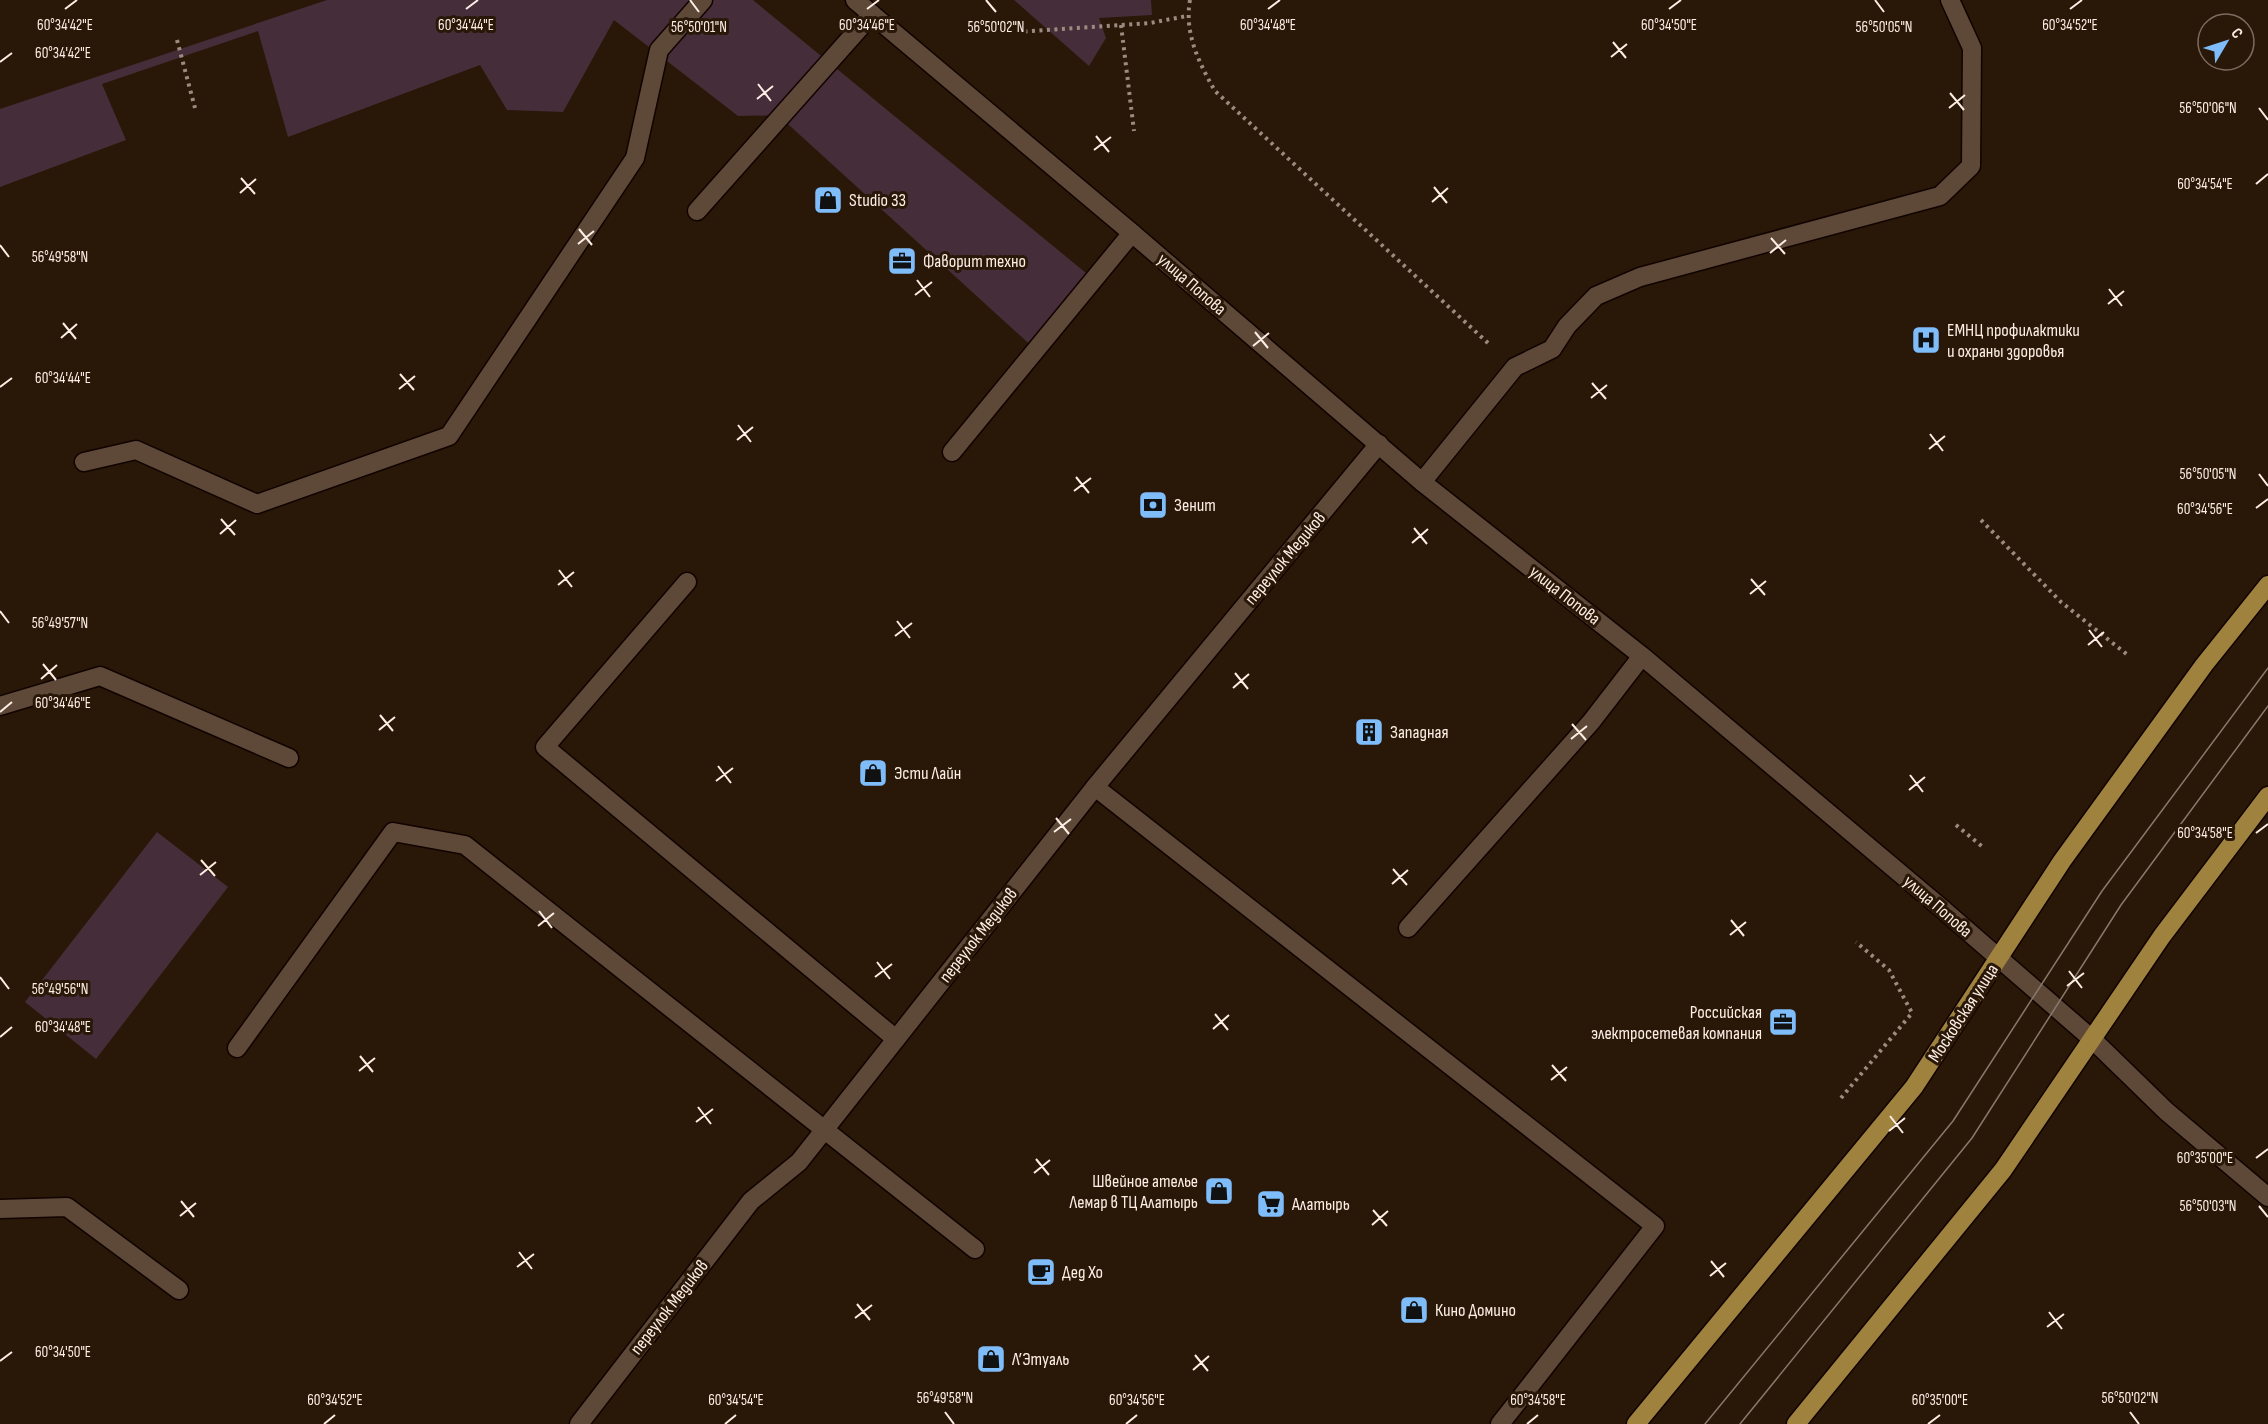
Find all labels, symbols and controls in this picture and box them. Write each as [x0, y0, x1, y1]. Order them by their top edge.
north arrow [2196, 12, 2256, 72]
text: 60°34'42"E [37, 16, 93, 35]
text: 60°34'44"E [438, 16, 494, 35]
text: 60°34'46"E [839, 16, 895, 35]
text: 60°34'48"E [1240, 16, 1296, 35]
text: 60°34'50"E [1641, 16, 1697, 35]
text: 60°34'52"E [2042, 16, 2098, 35]
text: 56°50'01"N [671, 18, 727, 37]
text: 56°50'02"N [967, 18, 1025, 37]
text: 56°50'05"N [1856, 18, 1912, 37]
text: С [2227, 24, 2246, 43]
text: 60°34'42"E [35, 44, 91, 63]
text: 56°50'06"N [2179, 99, 2237, 118]
text: 60°34'54"E [2177, 175, 2233, 194]
shop icon: Studio 33 [812, 184, 844, 216]
place label: Studio 33 [849, 190, 906, 211]
office icon: Фаворит техно [886, 245, 918, 277]
text: 56°49'58"N [32, 248, 88, 267]
street label: улица Попова [1153, 249, 1230, 320]
place label: Фаворит техно [923, 251, 1026, 272]
place label: ЕМНЦ профилактики и охраны здоровья [1947, 320, 2080, 362]
hospital icon: ЕМНЦ профилактики и охраны здоровья [1910, 324, 1942, 356]
text: 60°34'44"E [35, 369, 91, 388]
text: 56°50'05"N [2180, 465, 2236, 484]
bank icon: Зенит [1137, 489, 1169, 521]
place label: Зенит [1174, 495, 1216, 516]
text: 60°34'56"E [2177, 500, 2233, 519]
street label: переулок Медиков [1241, 508, 1330, 609]
street label: улица Попова [1525, 561, 1604, 630]
text: 56°49'57"N [32, 614, 88, 633]
text: 60°34'46"E [35, 694, 91, 713]
building icon: Западная [1353, 716, 1385, 748]
place label: Западная [1390, 722, 1448, 743]
shop icon: Эсти Лайн [857, 757, 889, 789]
place label: Эсти Лайн [894, 763, 961, 784]
text: 60°34'58"E [2177, 824, 2233, 843]
street label: улица Попова [1899, 871, 1976, 942]
street label: переулок Медиков [935, 884, 1022, 987]
street label: Московская улица [1924, 960, 2003, 1066]
text: 56°49'56"N [32, 980, 88, 999]
place label: Российская электросетевая компания [1591, 1002, 1762, 1044]
office icon: Российская электросетевая компания [1767, 1006, 1799, 1038]
text: 60°34'48"E [35, 1018, 91, 1037]
text: 60°35'00"E [2177, 1149, 2233, 1168]
place label: Швейное ателье Лемар в ТЦ Алатырь [1068, 1171, 1198, 1213]
shop icon: Швейное ателье Лемар в ТЦ Алатырь [1203, 1175, 1235, 1207]
supermarket icon: Алатырь [1255, 1188, 1287, 1220]
place label: Алатырь [1291, 1194, 1350, 1215]
text: 56°50'03"N [2179, 1197, 2237, 1216]
street label: переулок Медиков [626, 1256, 713, 1359]
cafe icon: Дед Хо [1025, 1256, 1057, 1288]
place label: Дед Хо [1062, 1262, 1103, 1283]
shop icon: Кино Домино [1398, 1294, 1430, 1326]
place label: Кино Домино [1435, 1300, 1516, 1321]
text: 60°34'50"E [35, 1343, 91, 1362]
shop icon: Л’Этуаль [975, 1343, 1007, 1375]
place label: Л’Этуаль [1011, 1349, 1069, 1370]
text: 56°49'58"N [917, 1389, 973, 1408]
text: 56°50'02"N [2101, 1389, 2159, 1408]
text: 60°34'52"E [307, 1391, 363, 1410]
text: 60°34'54"E [708, 1391, 764, 1410]
text: 60°34'56"E [1109, 1391, 1165, 1410]
text: 60°34'58"E [1510, 1391, 1566, 1410]
text: 60°35'00"E [1912, 1391, 1968, 1410]

